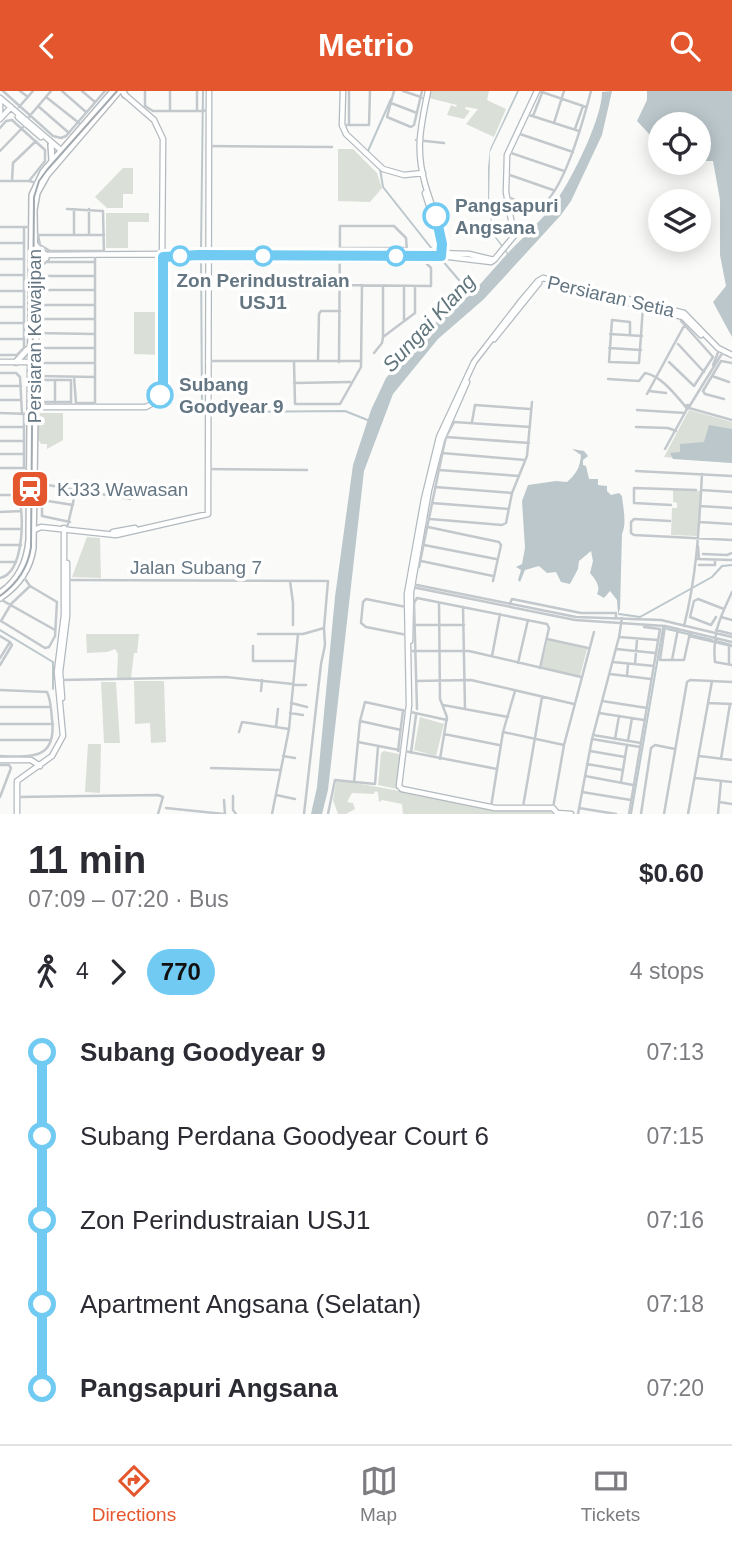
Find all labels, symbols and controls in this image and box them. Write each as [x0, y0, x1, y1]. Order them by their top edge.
icon: back [28, 27, 66, 65]
text: Metrio [318, 27, 414, 63]
icon: search [666, 27, 704, 65]
map controls [648, 112, 711, 252]
button: locate [648, 112, 711, 175]
button: layers [648, 189, 711, 252]
place label: Pangsapuri Angsana [455, 195, 558, 238]
marker: Pangsapuri Angsana [423, 203, 449, 229]
unlabelled marker [170, 246, 190, 266]
marker: Zon Perindustraian USJ1 [253, 246, 273, 266]
unlabelled marker [386, 246, 406, 266]
street label: Persiaran Kewajipan [24, 249, 45, 423]
water label: Sungai Klang [378, 269, 480, 376]
place label: Zon Perindustraian USJ1 [176, 270, 350, 313]
street label: Persiaran Setia [545, 272, 677, 321]
place label: Subang Goodyear 9 [179, 374, 284, 417]
marker: Subang Goodyear 9 [147, 382, 173, 408]
station icon: KJ33 Wawasan [9, 468, 51, 510]
place label: KJ33 Wawasan [57, 479, 188, 500]
street label: Jalan Subang 7 [130, 557, 262, 578]
text: 11 min [28, 839, 146, 881]
text: $0.60 [639, 858, 704, 888]
text: 07:09 – 07:20 · Bus [28, 886, 229, 912]
icon: walk [28, 953, 66, 991]
icon: forward [99, 953, 137, 991]
text: 4 [76, 958, 89, 984]
text: 770 [161, 958, 201, 985]
text: 4 stops [630, 958, 704, 984]
text: Subang Goodyear 9 [80, 1037, 326, 1067]
text: 07:13 [646, 1039, 704, 1065]
text: Subang Perdana Goodyear Court 6 [80, 1121, 489, 1151]
text: 07:15 [646, 1123, 704, 1149]
text: Zon Perindustraian USJ1 [80, 1205, 370, 1235]
text: 07:16 [646, 1207, 704, 1233]
text: Apartment Angsana (Selatan) [80, 1289, 421, 1319]
text: 07:18 [646, 1291, 704, 1317]
text: Pangsapuri Angsana [80, 1373, 338, 1403]
text: 07:20 [646, 1375, 704, 1401]
tab: Directions [92, 1462, 176, 1526]
tab: Map [360, 1462, 398, 1526]
tab: Tickets [581, 1462, 640, 1526]

